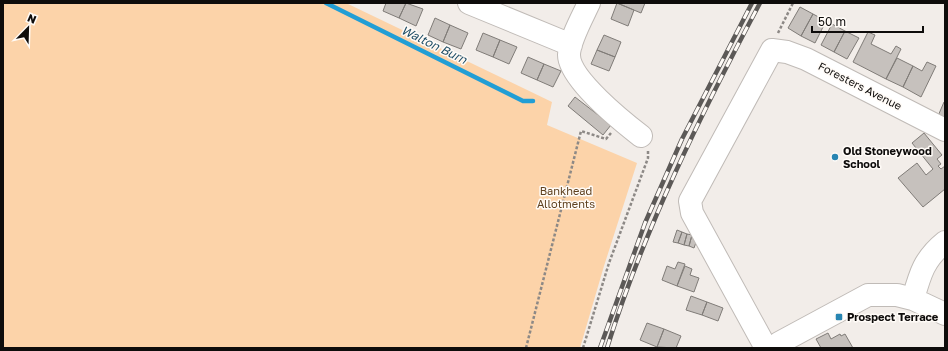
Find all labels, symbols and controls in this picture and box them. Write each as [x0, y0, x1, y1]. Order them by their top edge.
north arrow [8, 8, 48, 48]
scale bar [812, 8, 923, 34]
text: N [26, 11, 38, 26]
text: 50 m [818, 14, 846, 29]
water label: Walton Burn [399, 22, 470, 67]
street label: Foresters Avenue [816, 59, 904, 112]
place label: Old Stoneywood School [843, 144, 932, 170]
marker: Old Stoneywood School [830, 152, 840, 162]
park label: Bankhead Allotments [537, 184, 595, 210]
place label: Prospect Terrace [847, 310, 939, 323]
marker: Prospect Terrace [834, 312, 844, 322]

